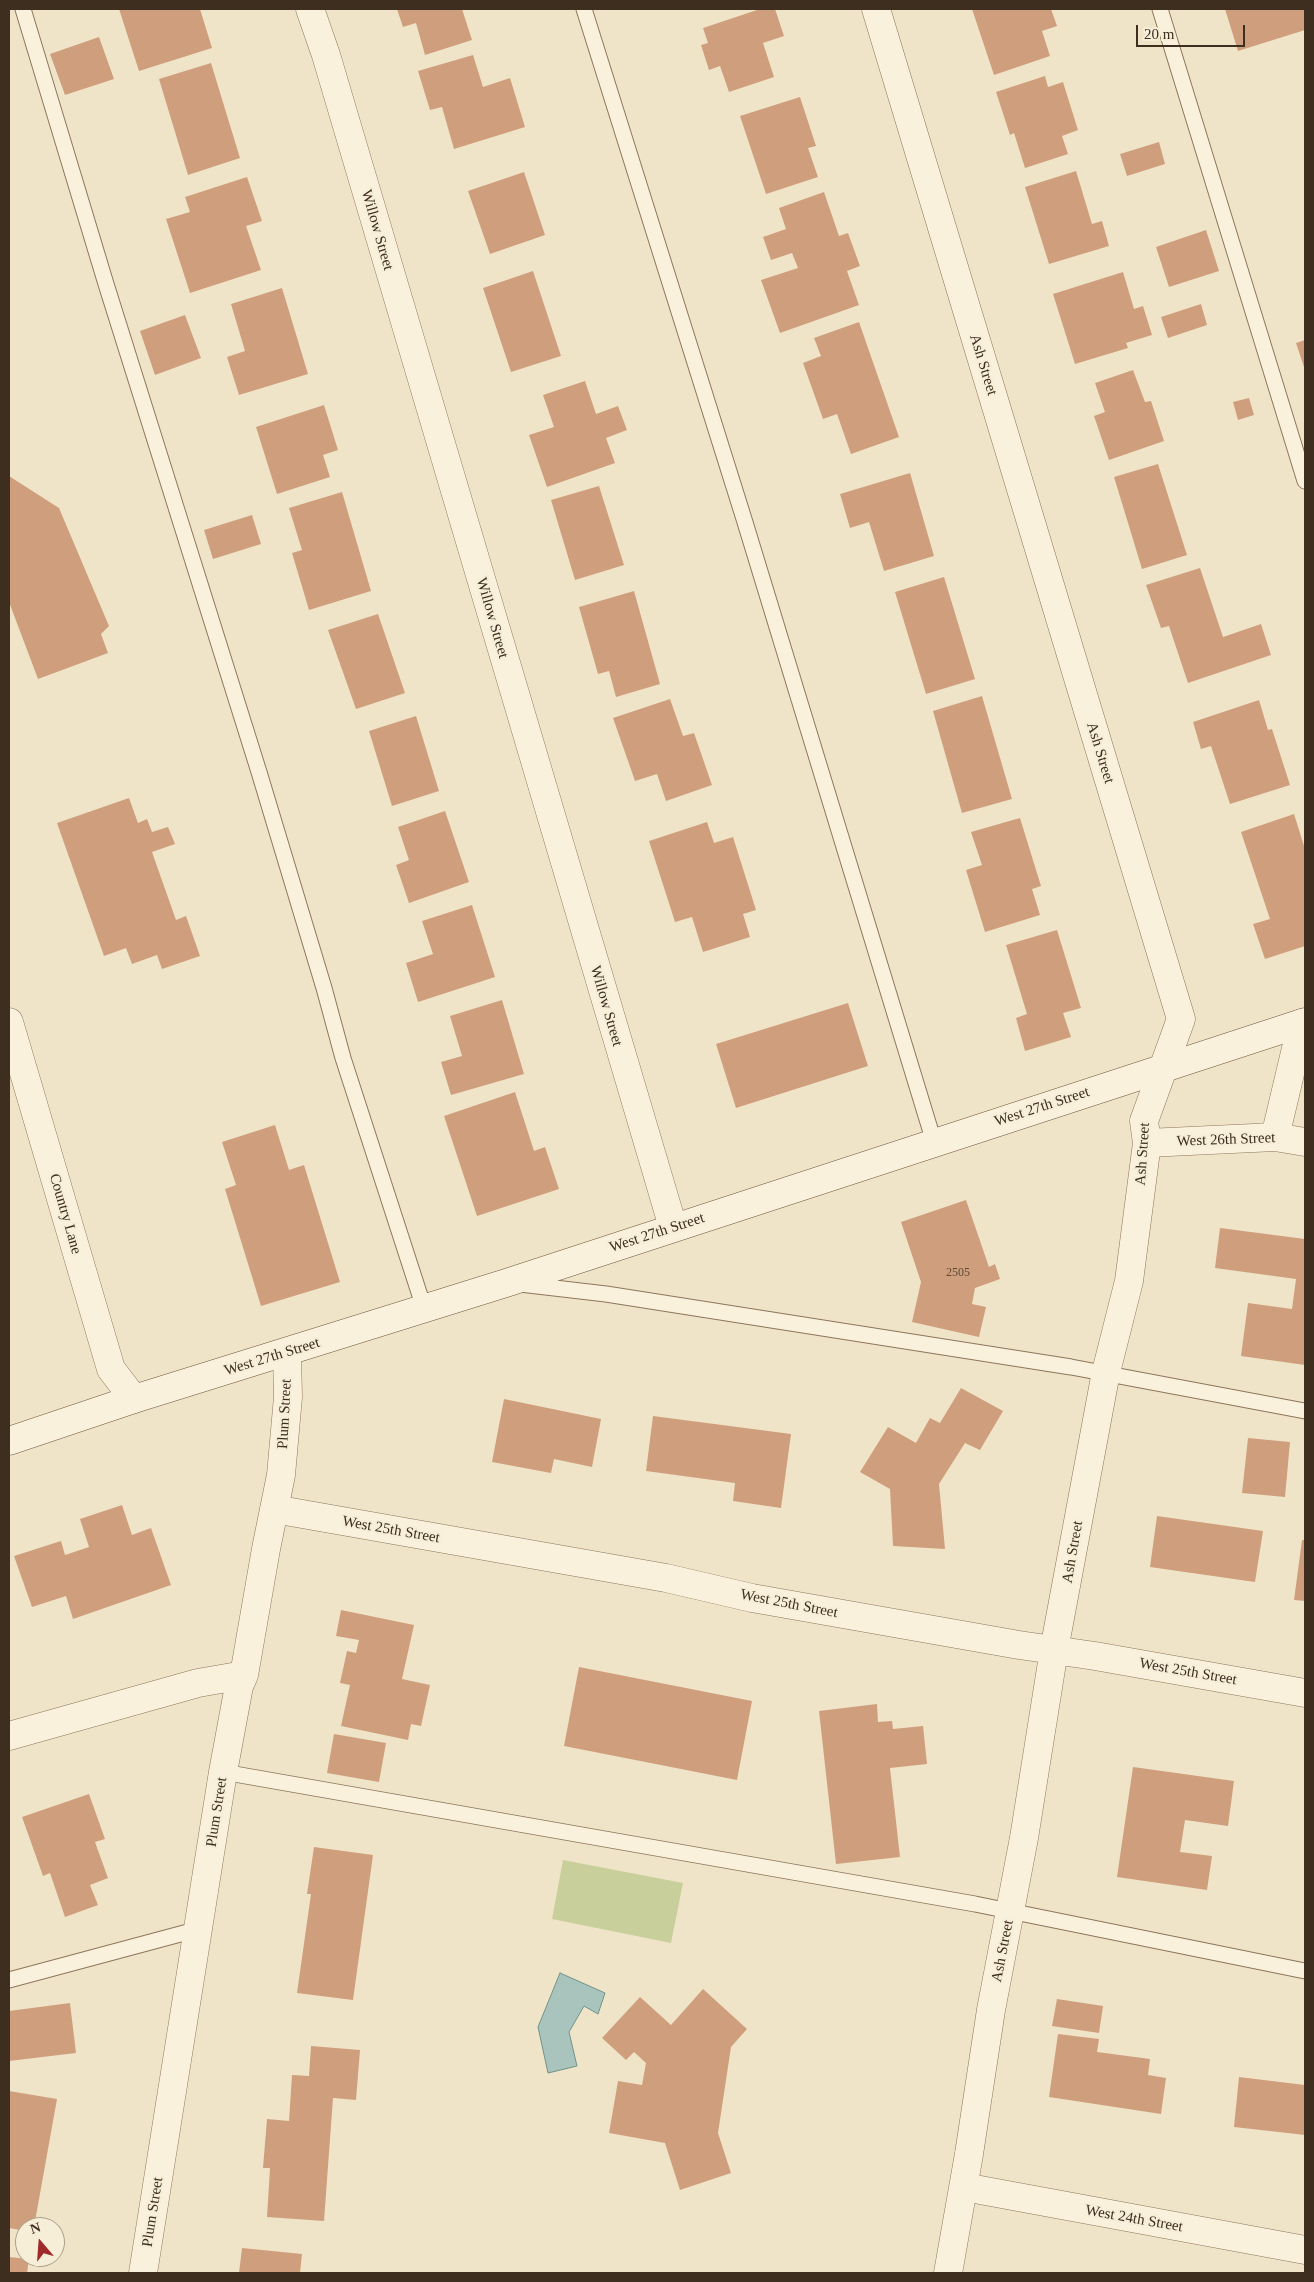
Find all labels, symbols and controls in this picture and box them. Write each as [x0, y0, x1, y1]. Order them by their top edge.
scale bar [1139, 15, 1248, 47]
text: 20 m [1144, 26, 1174, 42]
street label: Willow Street [357, 188, 397, 272]
street label: Ash Street [965, 332, 1001, 398]
street label: Willow Street [472, 576, 512, 660]
street label: Ash Street [1082, 720, 1118, 786]
street label: Willow Street [586, 964, 626, 1048]
street label: West 27th Street [992, 1083, 1092, 1131]
street label: Ash Street [1132, 1122, 1154, 1186]
street label: West 26th Street [1176, 1129, 1276, 1151]
street label: Country Lane [45, 1172, 85, 1256]
street label: West 27th Street [607, 1209, 707, 1257]
house number: 2505 [946, 1266, 970, 1280]
street label: West 27th Street [222, 1334, 322, 1380]
street label: Plum Street [274, 1378, 296, 1450]
street label: West 25th Street [341, 1513, 441, 1547]
street label: Ash Street [1059, 1519, 1087, 1585]
street label: West 25th Street [739, 1586, 839, 1622]
street label: West 25th Street [1138, 1655, 1238, 1689]
street label: Plum Street [203, 1776, 231, 1848]
street label: Ash Street [988, 1918, 1018, 1984]
street label: Plum Street [139, 2176, 167, 2248]
street label: West 24th Street [1084, 2202, 1184, 2236]
north arrow [15, 2217, 65, 2267]
text: N [28, 2220, 43, 2237]

